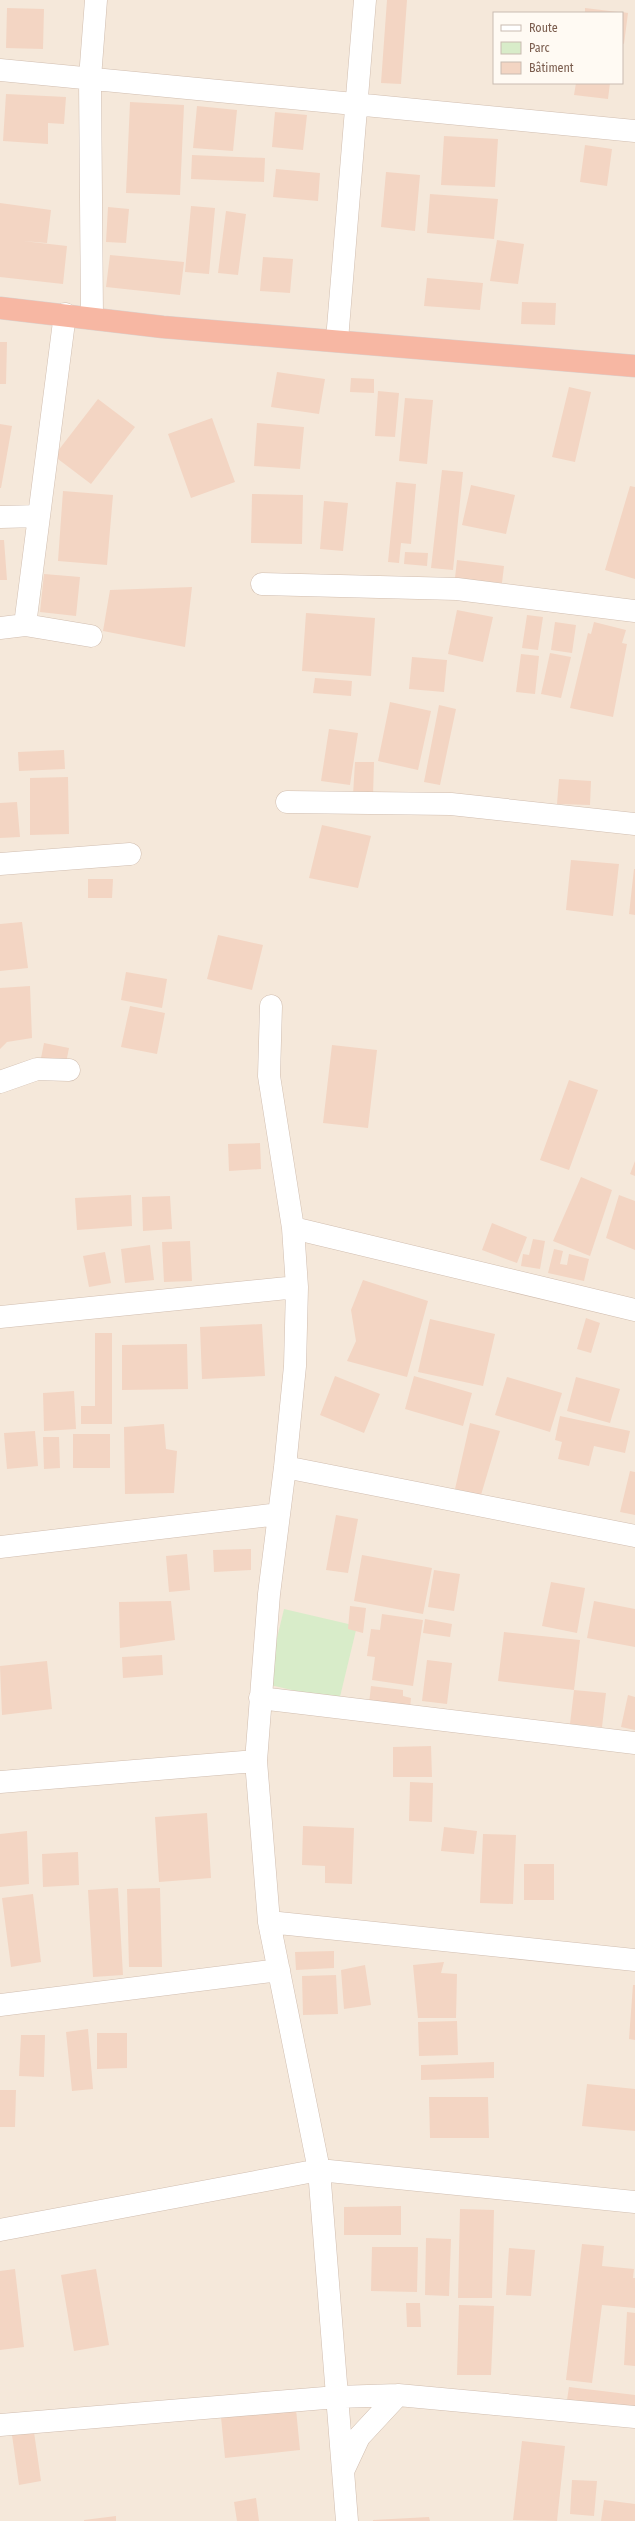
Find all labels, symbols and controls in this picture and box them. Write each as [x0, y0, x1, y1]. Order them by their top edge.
legend [493, 12, 623, 84]
text: Route [529, 21, 558, 35]
text: Parc [529, 41, 550, 55]
text: Bâtiment [529, 61, 574, 75]

